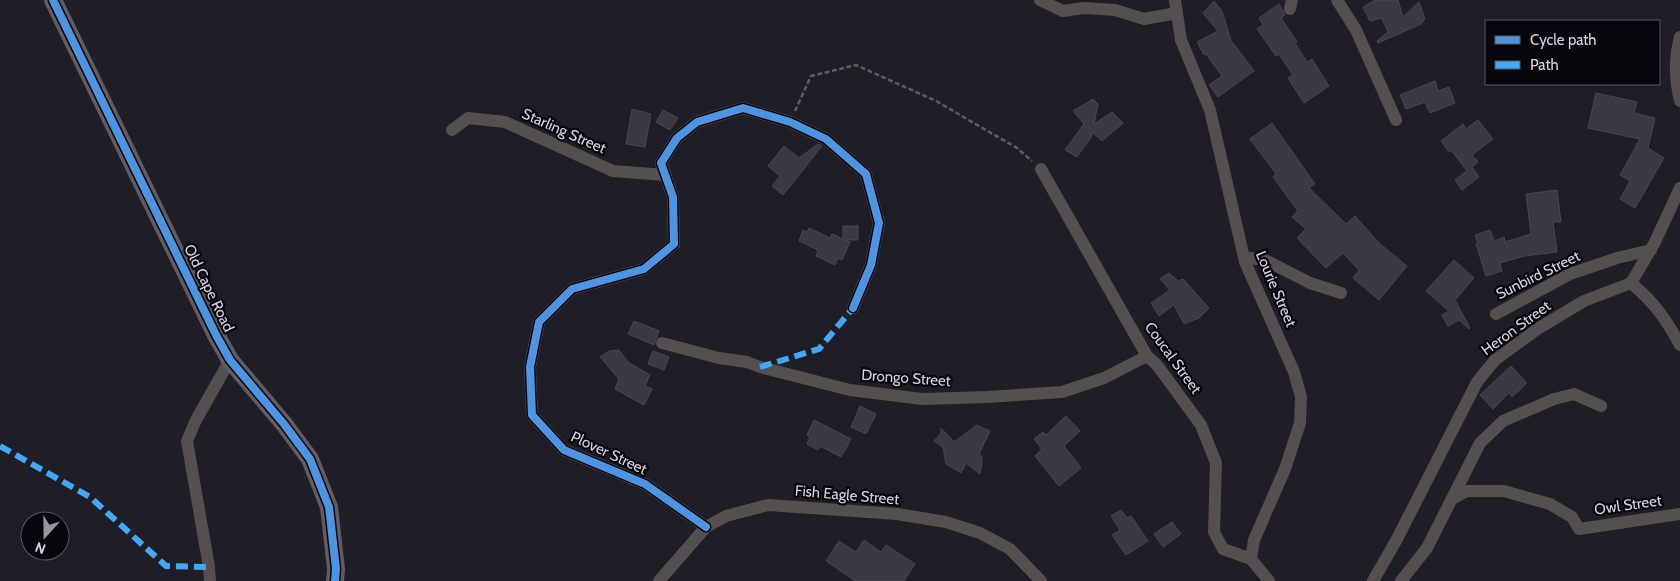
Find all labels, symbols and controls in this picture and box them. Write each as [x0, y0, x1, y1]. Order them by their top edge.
legend [1485, 20, 1660, 85]
text: Cycle path [1530, 31, 1596, 49]
text: Path [1530, 56, 1559, 74]
street label: Starling Street [519, 104, 609, 158]
street label: Old Cape Road [180, 241, 238, 335]
street label: Sunbird Street [1493, 247, 1583, 303]
street label: Lourie Street [1252, 248, 1300, 330]
street label: Heron Street [1478, 297, 1554, 359]
street label: Coucal Street [1141, 318, 1205, 398]
street label: Drongo Street [861, 366, 951, 390]
street label: Plover Street [568, 428, 650, 478]
street label: Fish Eagle Street [794, 481, 900, 509]
street label: Owl Street [1593, 491, 1663, 519]
north arrow [20, 511, 70, 561]
text: N [32, 538, 48, 558]

